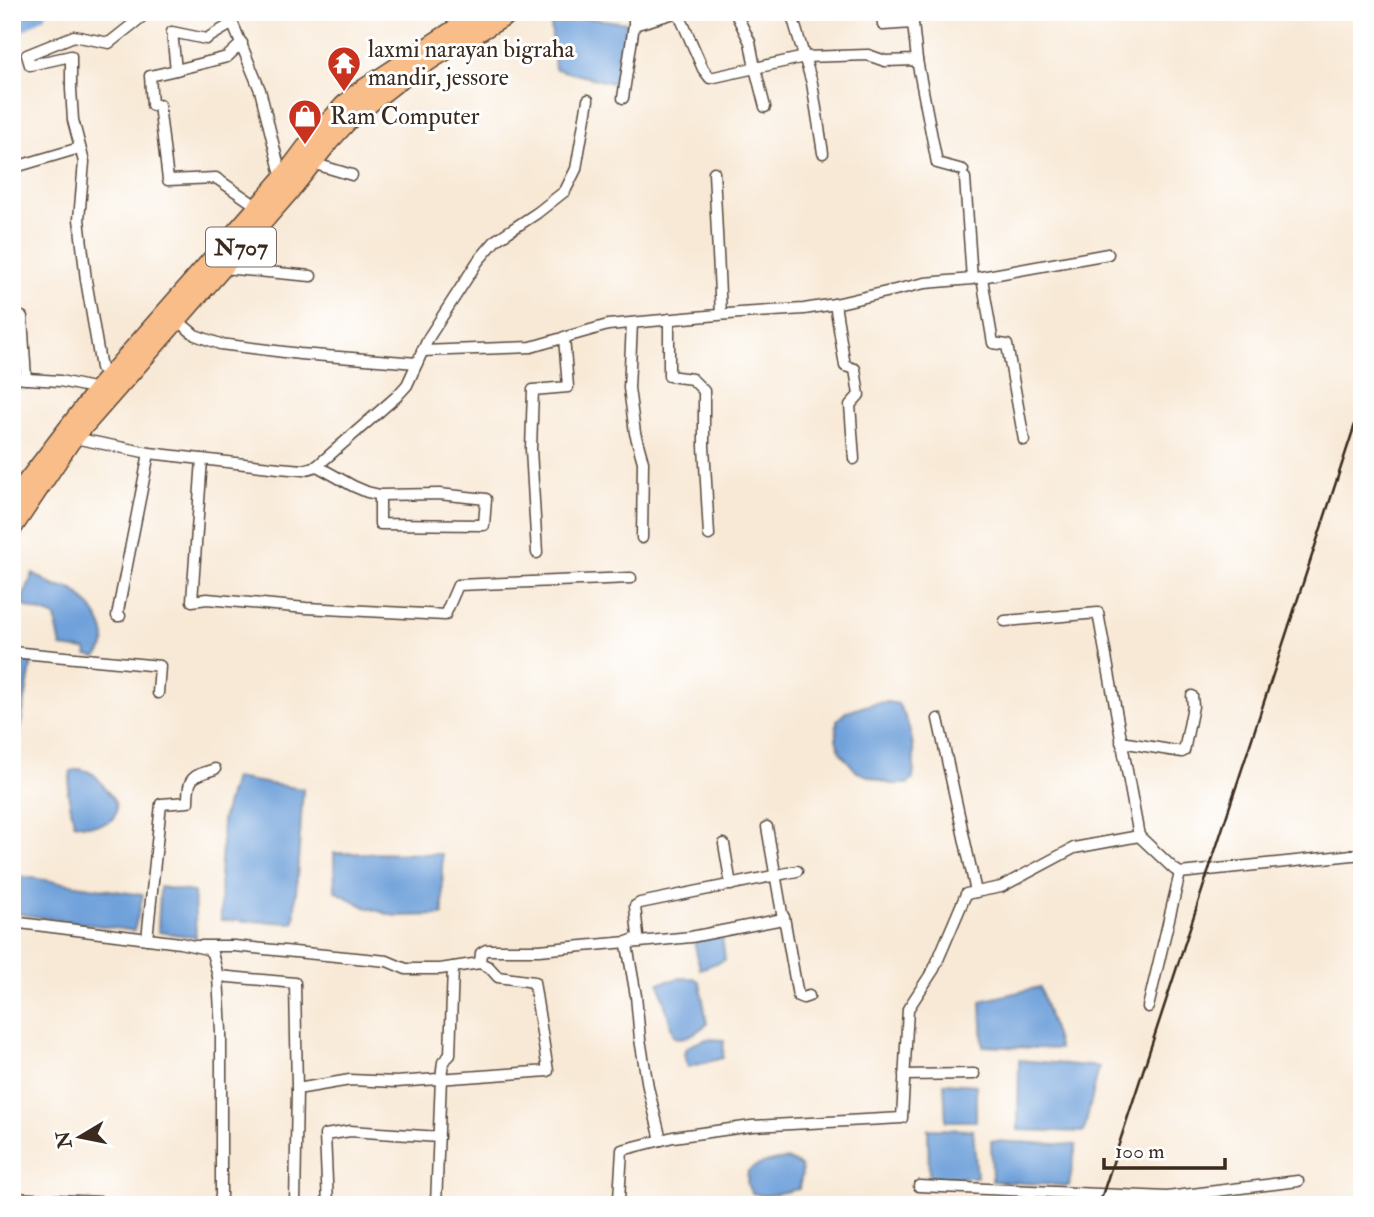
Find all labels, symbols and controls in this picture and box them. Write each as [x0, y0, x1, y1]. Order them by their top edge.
place label: laxmi narayan bigraha mandir, jessore [368, 34, 576, 93]
temple icon: laxmi narayan bigraha mandir, jessore [325, 44, 363, 93]
shop icon: Ram Computer [286, 97, 324, 146]
place label: Ram Computer [330, 101, 480, 132]
road number: N707 [206, 228, 276, 266]
north arrow [46, 1102, 116, 1172]
scale bar [1104, 1126, 1225, 1170]
text: N [51, 1128, 78, 1151]
text: 100 m [1115, 1138, 1165, 1165]

